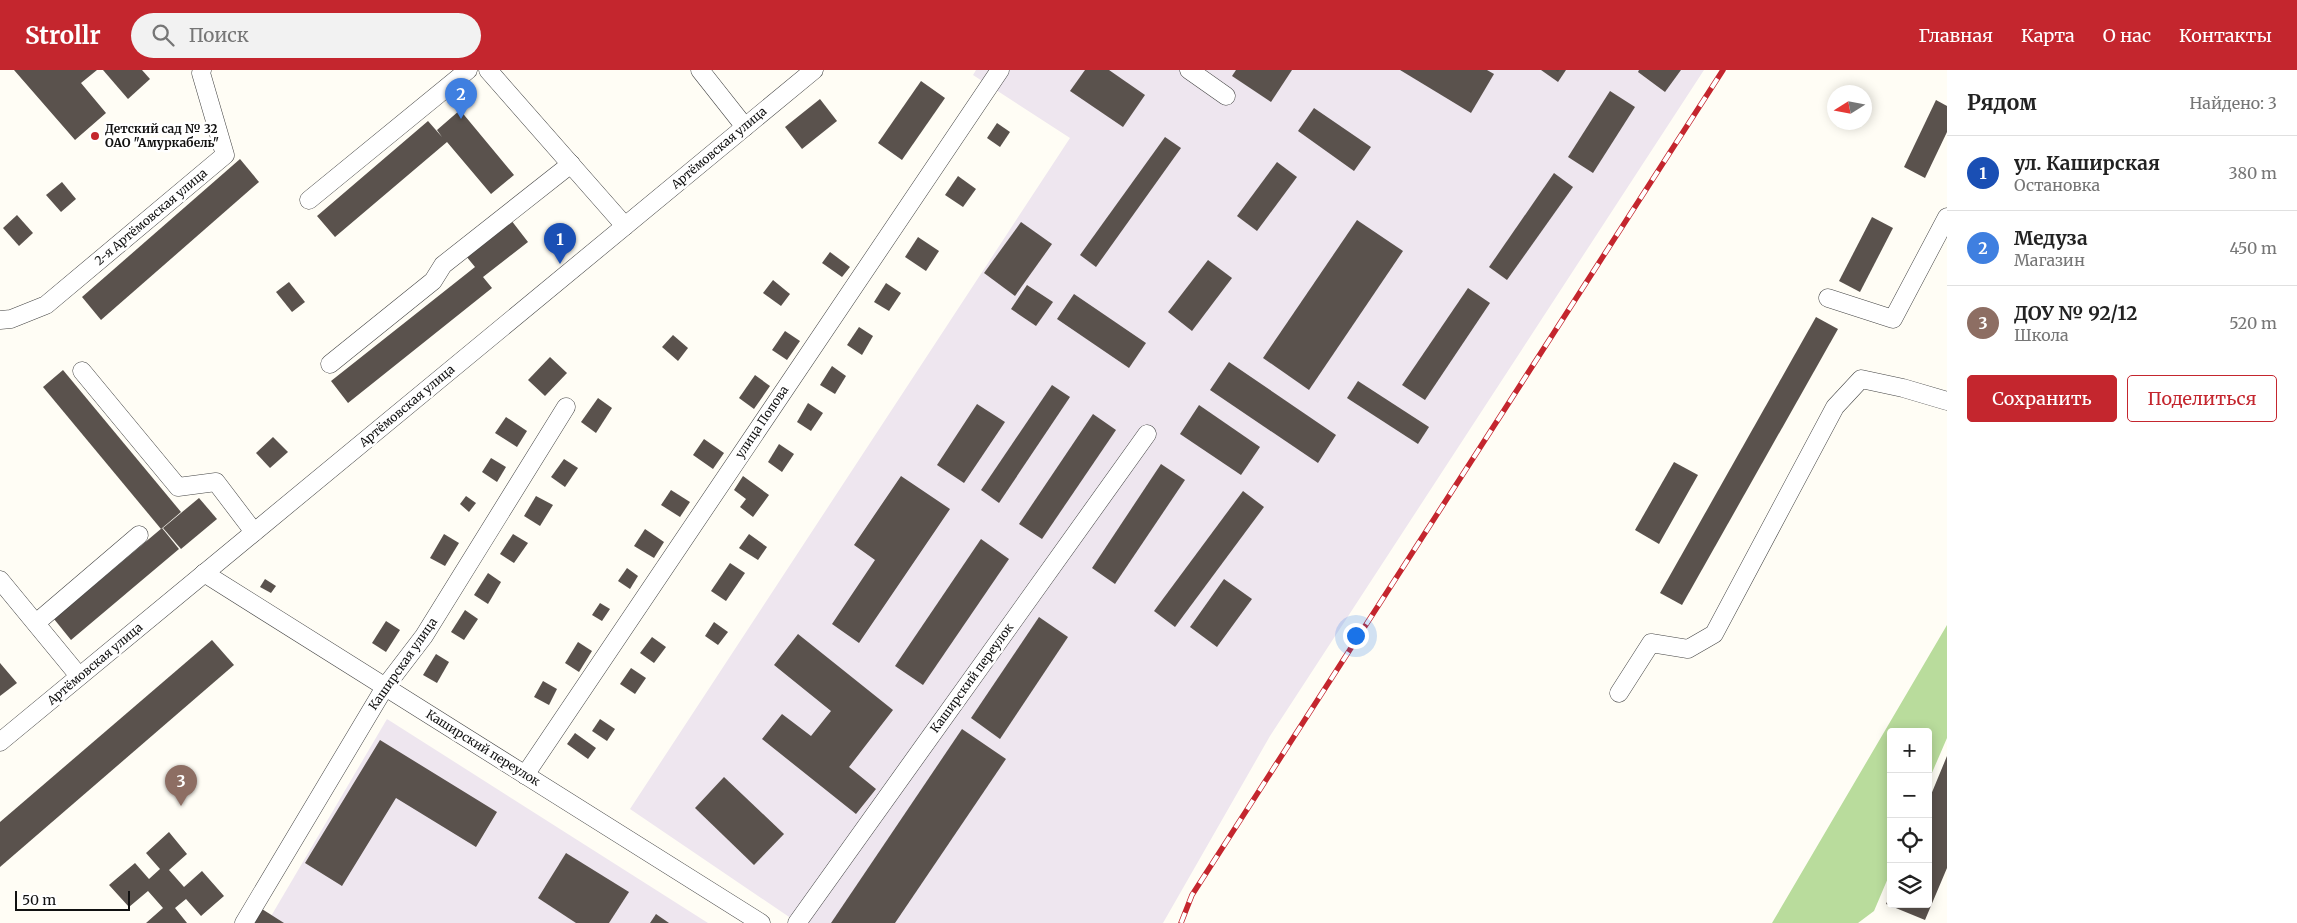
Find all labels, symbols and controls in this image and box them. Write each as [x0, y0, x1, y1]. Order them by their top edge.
search box [131, 13, 481, 58]
text: Strollr [25, 20, 101, 51]
icon: search [149, 21, 177, 49]
text: Поиск [189, 23, 249, 47]
text: Главная [1918, 24, 1993, 47]
text: Карта [2021, 24, 2075, 47]
text: О нас [2103, 24, 2151, 47]
text: Контакты [2179, 24, 2272, 47]
pin: 2 [445, 78, 477, 119]
north arrow [1827, 85, 1872, 130]
text: Рядом [1967, 89, 2037, 116]
text: Найдено: 3 [2190, 93, 2277, 113]
street label: Артёмовская улица [667, 103, 770, 193]
place label: Детский сад № 32 ОАО "Амуркабель" [105, 121, 219, 150]
marker: Детский сад № 32 ОАО "Амуркабель" [89, 130, 101, 142]
text: ул. Каширская [2014, 151, 2160, 175]
text: 1 [1979, 163, 1987, 183]
text: 380 m [2229, 163, 2277, 183]
street label: 2-я Артёмовская улица [91, 165, 210, 268]
text: Остановка [2014, 175, 2100, 195]
pin: 1 [544, 223, 576, 264]
text: Медуза [2014, 226, 2088, 250]
text: 2 [1978, 238, 1988, 258]
text: 450 m [2229, 238, 2277, 258]
text: Магазин [2014, 250, 2085, 270]
text: ДОУ № 92/12 [2014, 301, 2137, 325]
text: 3 [1978, 313, 1988, 333]
text: 520 m [2229, 313, 2277, 333]
text: Школа [2014, 325, 2069, 345]
street label: Артёмовская улица [355, 361, 458, 451]
button: Сохранить [1967, 375, 2117, 422]
button: Поделиться [2127, 375, 2277, 422]
street label: улица Попова [732, 382, 792, 461]
street label: Каширская улица [365, 614, 440, 713]
street label: Артёмовская улица [43, 619, 146, 709]
street label: Каширский переулок [927, 620, 1017, 735]
your location [1343, 623, 1369, 649]
street label: Каширский переулок [423, 706, 543, 789]
map controls [1887, 728, 1932, 908]
button: + [1887, 728, 1932, 773]
pin: 3 [165, 765, 197, 806]
button: − [1887, 773, 1932, 818]
button: locate [1887, 818, 1932, 863]
button: layers [1887, 863, 1932, 908]
scale bar [15, 888, 130, 911]
text: 50 m [22, 891, 56, 909]

